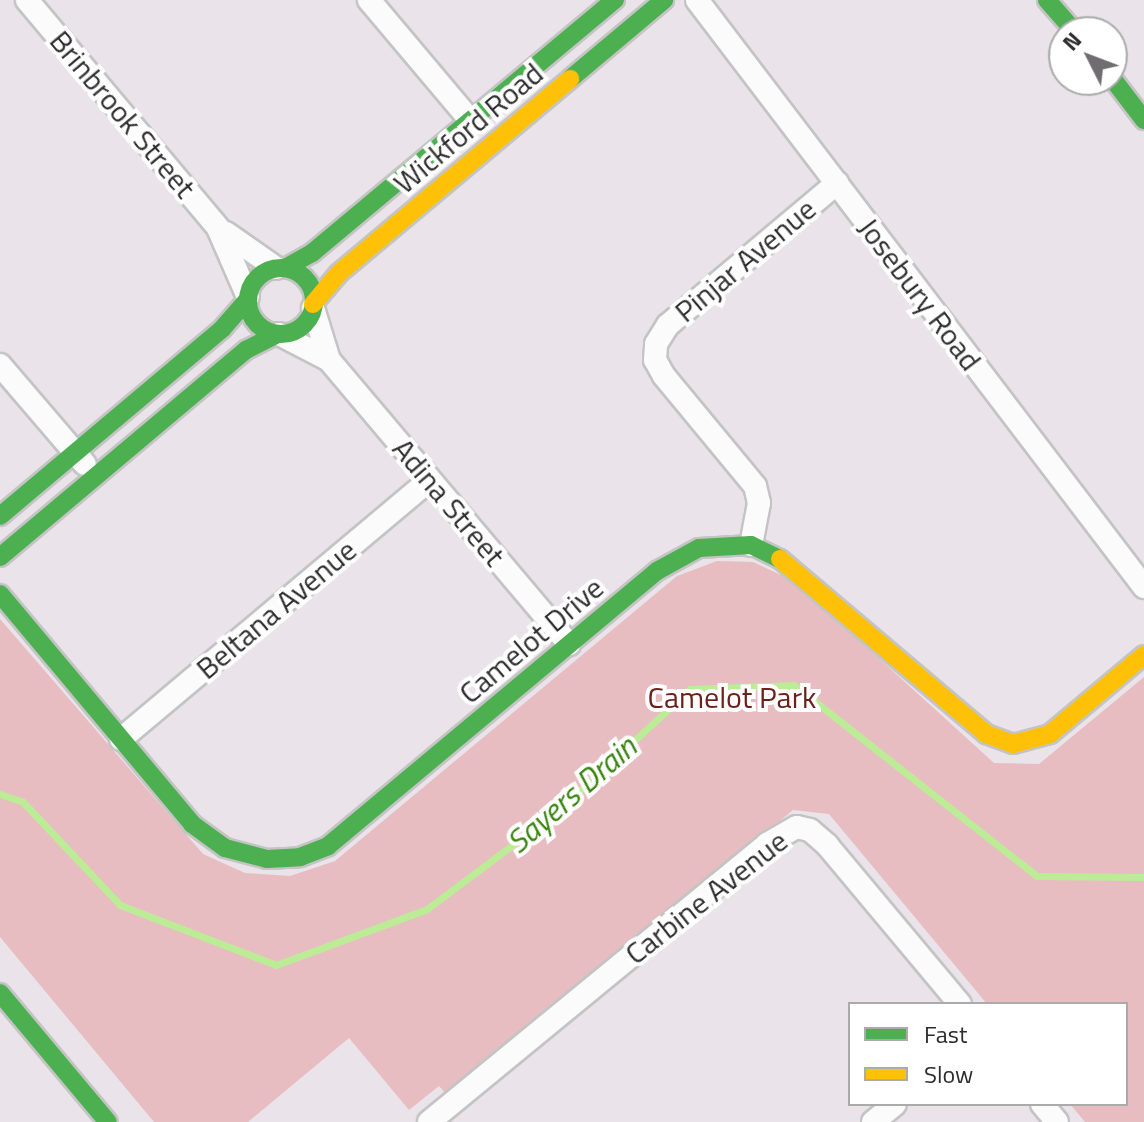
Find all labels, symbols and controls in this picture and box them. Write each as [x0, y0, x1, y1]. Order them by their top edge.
north arrow [1048, 16, 1128, 96]
street label: Brinbrook Street [43, 23, 203, 205]
text: N [1054, 24, 1089, 58]
street label: Wickford Road [386, 55, 550, 201]
street label: Pinjar Avenue [667, 191, 823, 329]
street label: Josebury Road [851, 211, 989, 377]
street label: Adina Street [385, 431, 513, 573]
street label: Beltana Avenue [189, 532, 363, 686]
street label: Camelot Drive [452, 569, 610, 711]
park label: Camelot Park [648, 679, 816, 715]
water label: Sayers Drain [498, 727, 644, 861]
street label: Carbine Avenue [618, 823, 794, 971]
legend [848, 1002, 1128, 1106]
text: Fast [924, 1016, 967, 1052]
text: Slow [924, 1056, 973, 1092]

